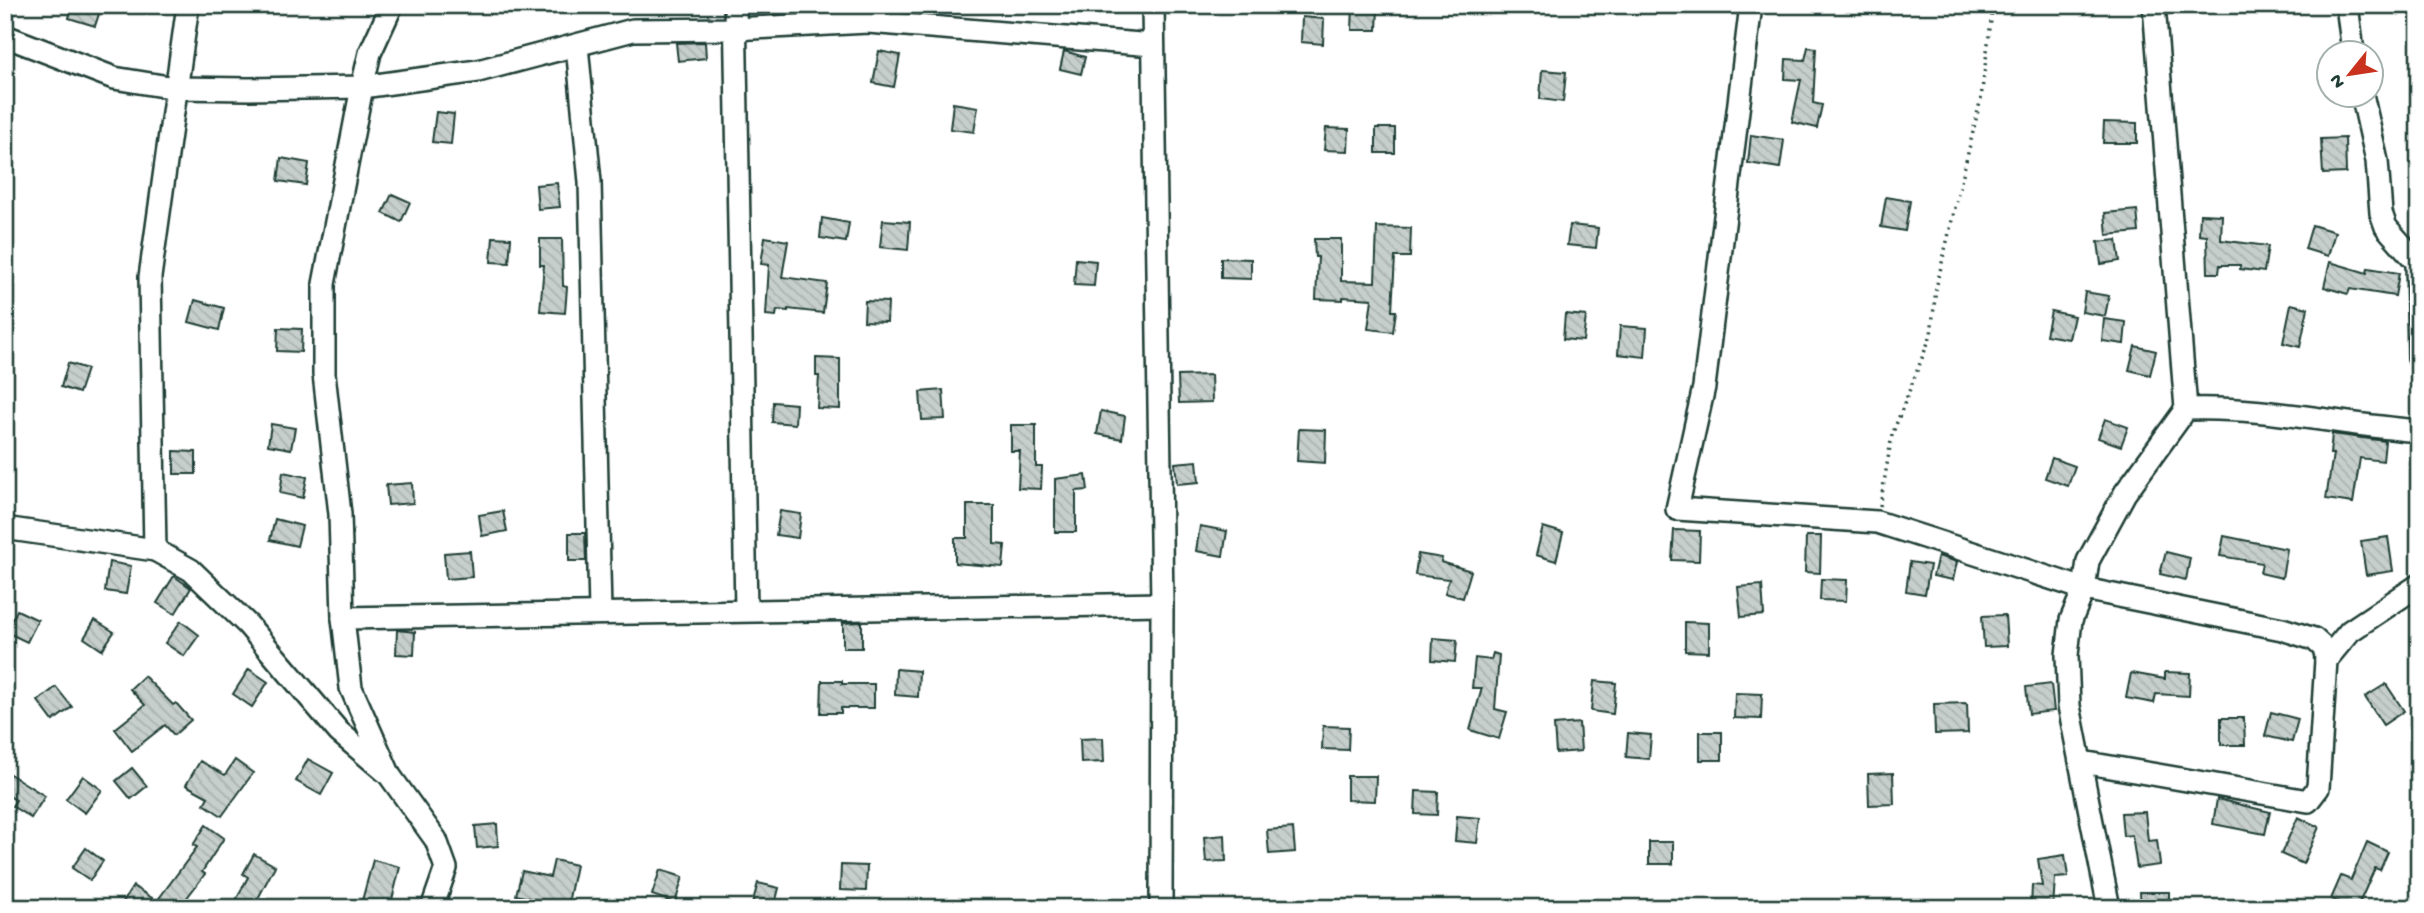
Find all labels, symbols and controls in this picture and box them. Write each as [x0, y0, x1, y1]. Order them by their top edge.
north arrow [2316, 38, 2386, 108]
text: N [2325, 70, 2351, 92]

